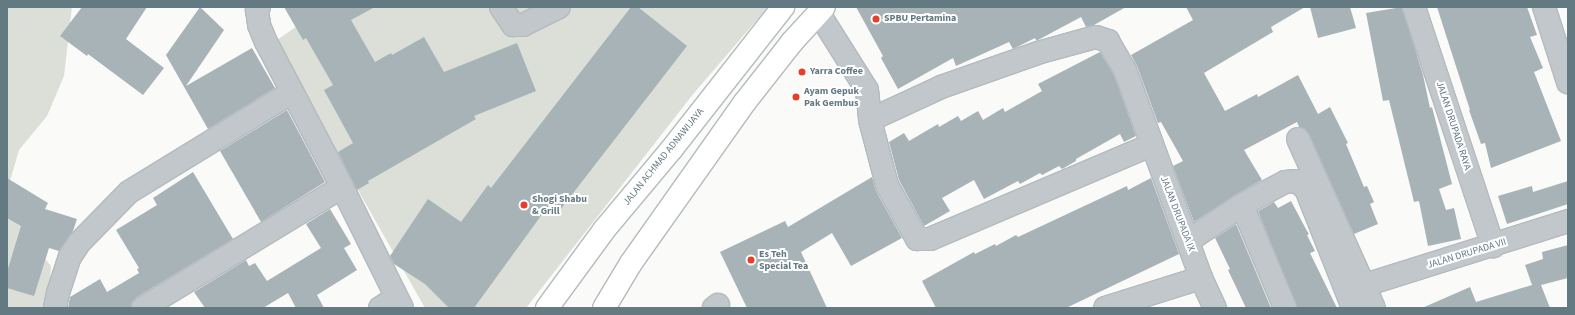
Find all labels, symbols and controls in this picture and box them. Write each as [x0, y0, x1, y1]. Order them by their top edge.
place label: SPBU Pertamina [884, 13, 956, 25]
marker: SPBU Pertamina [871, 14, 881, 24]
place label: Yarra Coffee [810, 66, 863, 78]
marker: Yarra Coffee [797, 67, 807, 77]
street label: JALAN DRUPADA RAYA [1433, 80, 1473, 172]
place label: Ayam Gepuk Pak Gembus [804, 85, 859, 108]
marker: Ayam Gepuk Pak Gembus [791, 92, 801, 102]
street label: JALAN ACHMAD ADNAWIJAYA [621, 106, 707, 208]
street label: JALAN DRUPADA IX [1157, 175, 1197, 253]
place label: Shogi Shabu & Grill [532, 193, 587, 216]
marker: Shogi Shabu & Grill [519, 200, 529, 210]
street label: JALAN DRUPADA VII [1426, 236, 1508, 272]
place label: Es Teh Special Tea [759, 248, 808, 272]
marker: Es Teh Special Tea [746, 255, 756, 265]

